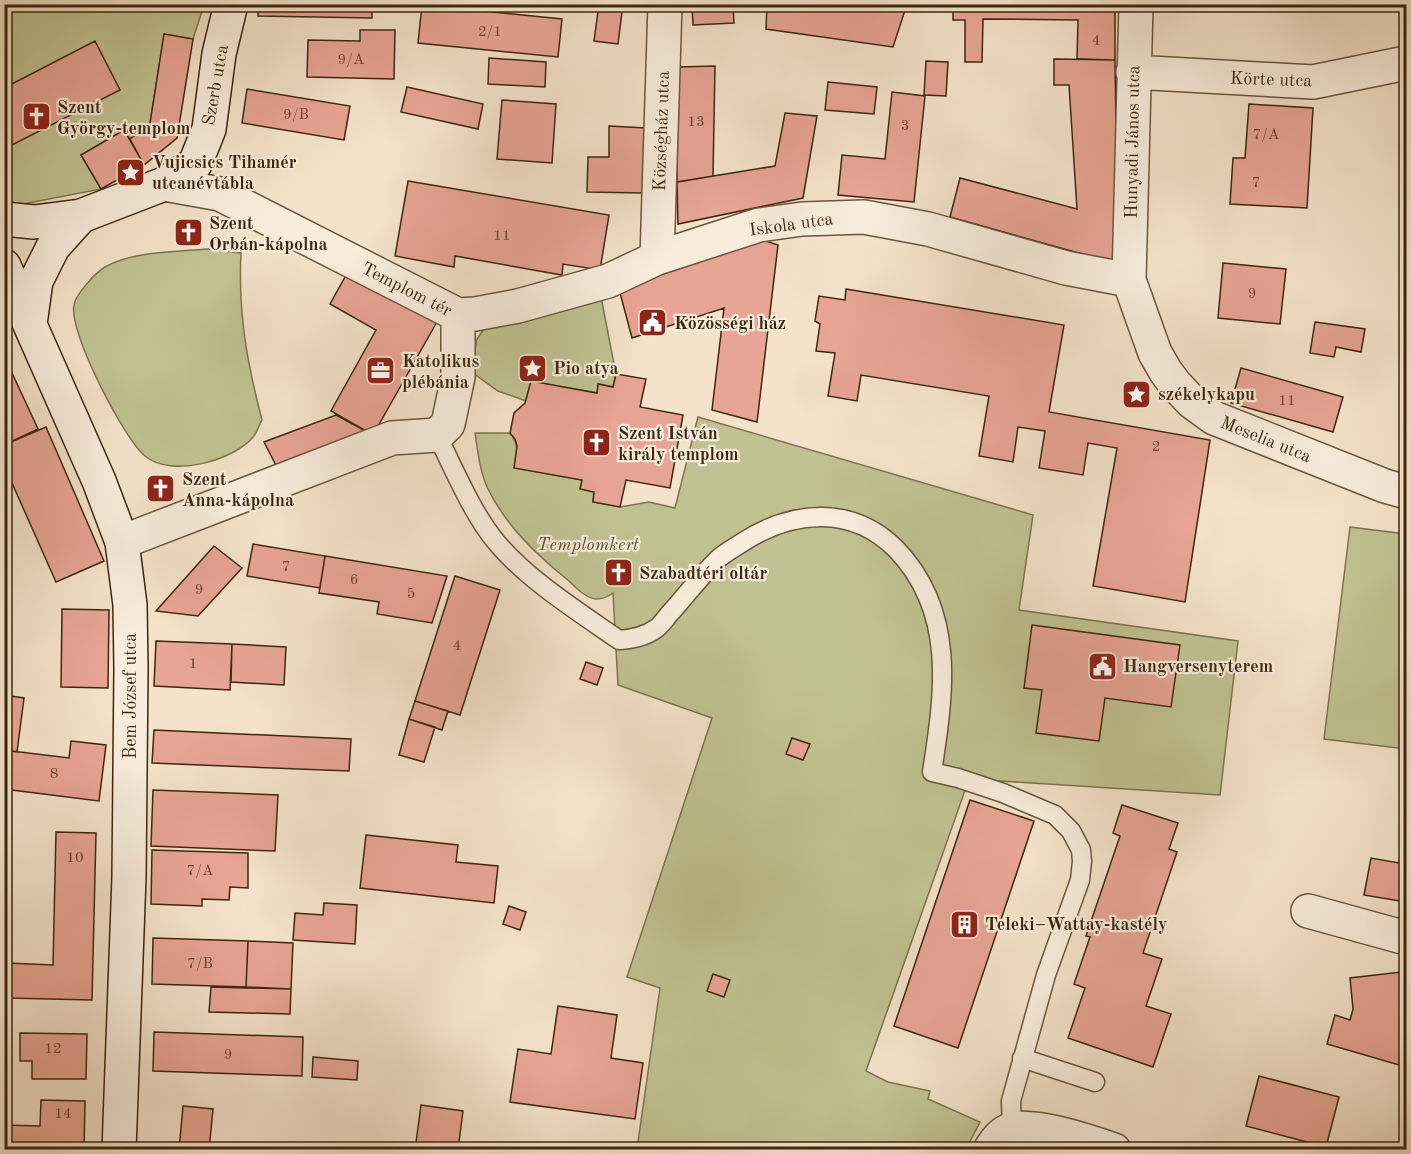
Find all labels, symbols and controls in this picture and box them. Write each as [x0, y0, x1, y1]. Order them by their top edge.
house number: 2/1 [478, 25, 502, 40]
house number: 4 [1092, 34, 1100, 49]
street label: Szerb utca [200, 43, 232, 127]
house number: 9/A [338, 53, 365, 68]
street label: Hunyadi János utca [1123, 65, 1143, 219]
street label: Községház utca [651, 70, 673, 192]
street label: Körte utca [1230, 70, 1312, 90]
place label: Szent György-templom [57, 99, 190, 138]
church icon: Szent György-templom [20, 101, 52, 133]
house number: 9/B [283, 108, 309, 123]
house number: 13 [687, 115, 705, 130]
house number: 3 [901, 119, 909, 134]
house number: 7/A [1253, 128, 1280, 143]
place label: Vujicsics Tihamér utcanévtábla [152, 154, 297, 193]
place icon: Vujicsics Tihamér utcanévtábla [115, 156, 147, 188]
house number: 7 [1252, 176, 1260, 191]
street label: Iskola utca [748, 210, 834, 240]
place label: Szent Orbán-kápolna [209, 215, 328, 254]
church icon: Szent Orbán-kápolna [172, 217, 204, 249]
house number: 11 [493, 229, 511, 244]
street label: Templom tér [359, 259, 455, 321]
house number: 9 [1248, 287, 1256, 302]
public building icon: Közösségi ház [637, 307, 669, 339]
place label: Közösségi ház [674, 315, 786, 333]
place icon: Pio atya [516, 352, 548, 384]
place label: Katolikus plébánia [402, 353, 479, 392]
office icon: Katolikus plébánia [365, 355, 397, 387]
place label: Pio atya [553, 360, 619, 378]
place icon: székelykapu [1121, 378, 1153, 410]
place label: székelykapu [1158, 386, 1255, 404]
house number: 11 [1278, 394, 1296, 409]
street label: Meselia utca [1218, 414, 1313, 466]
place label: Szent István király templom [618, 425, 739, 464]
church icon: Szent István király templom [581, 427, 613, 459]
house number: 2 [1152, 440, 1160, 455]
place label: Szent Anna-kápolna [182, 471, 294, 510]
church icon: Szent Anna-kápolna [145, 473, 177, 505]
park label: Templomkert [537, 536, 639, 554]
church icon: Szabadtéri oltár [602, 557, 634, 589]
house number: 7 [282, 560, 290, 575]
place label: Szabadtéri oltár [639, 565, 767, 583]
house number: 6 [350, 573, 358, 588]
house number: 9 [195, 583, 203, 598]
house number: 5 [407, 587, 415, 602]
street label: Bem József utca [122, 633, 140, 759]
house number: 4 [453, 639, 461, 654]
public building icon: Hangversenyterem [1086, 650, 1118, 682]
house number: 1 [189, 657, 197, 672]
place label: Hangversenyterem [1123, 658, 1273, 676]
house number: 8 [50, 767, 58, 782]
house number: 10 [66, 851, 84, 866]
house number: 7/A [187, 864, 214, 879]
building icon: Teleki–Wattay-kastély [948, 908, 980, 940]
place label: Teleki–Wattay-kastély [985, 916, 1167, 934]
house number: 7/B [187, 957, 213, 972]
house number: 12 [44, 1042, 62, 1057]
house number: 9 [224, 1048, 232, 1063]
house number: 14 [54, 1107, 72, 1122]

